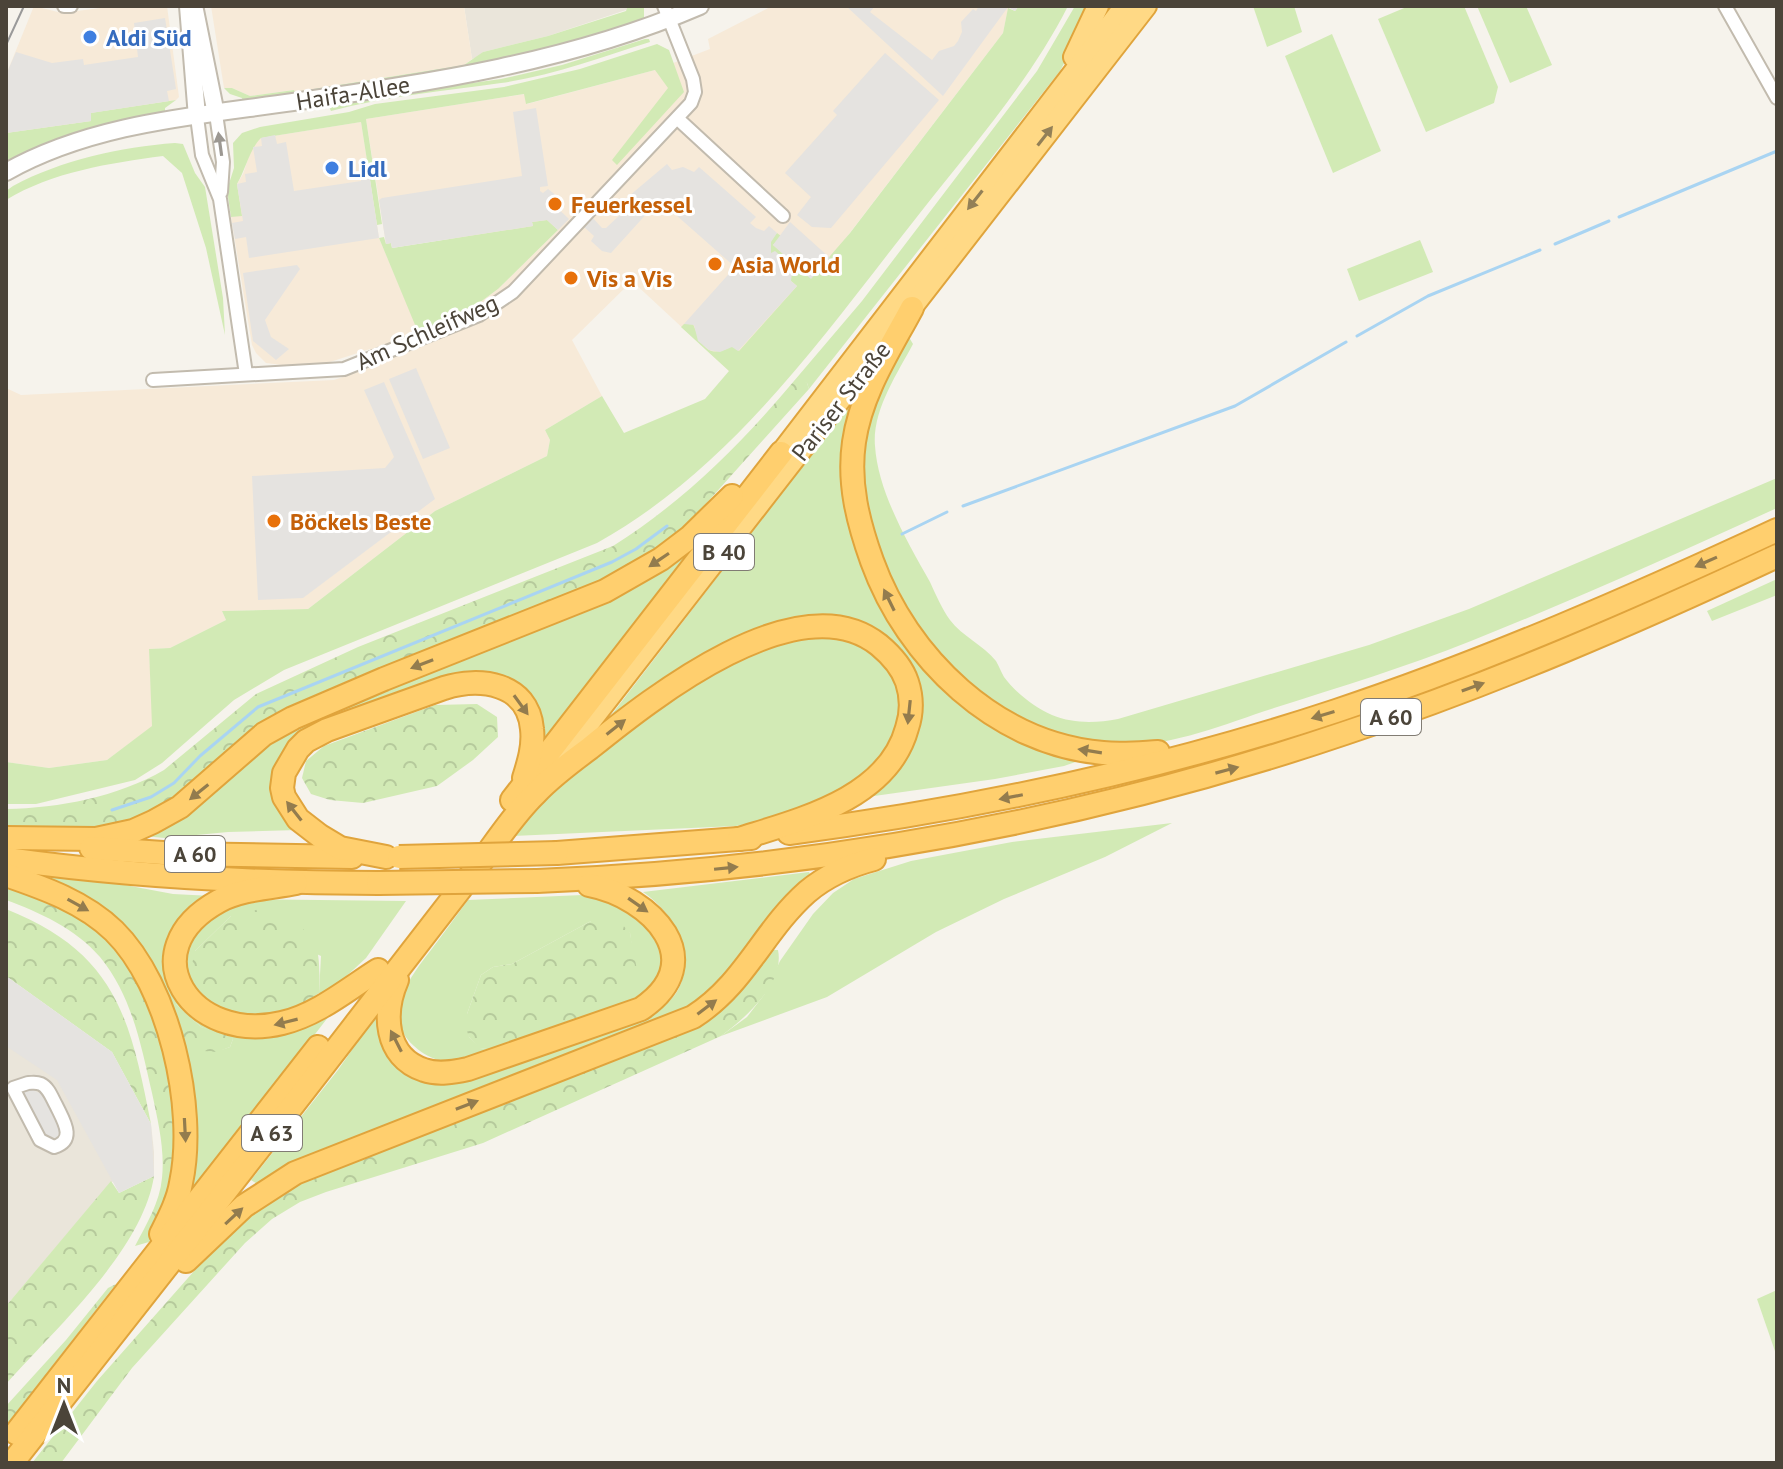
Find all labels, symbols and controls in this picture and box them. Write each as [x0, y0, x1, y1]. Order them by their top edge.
place label: Aldi Süd [106, 22, 192, 53]
marker: Aldi Süd [81, 28, 99, 46]
street label: Haifa-Allee [294, 69, 412, 117]
one-way arrow [1037, 126, 1053, 146]
one-way arrow [213, 131, 226, 156]
place label: Lidl [348, 153, 388, 184]
marker: Lidl [323, 159, 341, 177]
place label: Feuerkessel [571, 189, 693, 220]
one-way arrow [967, 190, 984, 210]
marker: Feuerkessel [546, 195, 564, 213]
place label: Asia World [731, 249, 840, 280]
marker: Asia World [706, 255, 724, 273]
place label: Vis a Vis [586, 263, 672, 294]
marker: Vis a Vis [562, 269, 580, 287]
street label: Am Schleifweg [351, 287, 503, 377]
street label: Pariser Straße [785, 335, 897, 467]
place label: Böckels Beste [290, 506, 431, 537]
marker: Böckels Beste [265, 512, 283, 530]
road number: B 40 [694, 534, 754, 570]
one-way arrow [649, 552, 670, 567]
one-way arrow [1694, 556, 1718, 569]
one-way arrow [883, 589, 896, 612]
one-way arrow [410, 658, 434, 671]
one-way arrow [1462, 680, 1486, 693]
one-way arrow [513, 695, 528, 716]
road number: A 60 [1361, 699, 1421, 735]
one-way arrow [903, 700, 916, 725]
one-way arrow [1311, 709, 1335, 722]
one-way arrow [606, 719, 626, 735]
one-way arrow [1077, 744, 1102, 757]
one-way arrow [1215, 763, 1240, 775]
one-way arrow [189, 783, 209, 800]
one-way arrow [999, 791, 1024, 804]
one-way arrow [287, 801, 303, 821]
road number: A 60 [165, 836, 225, 872]
one-way arrow [714, 861, 739, 874]
one-way arrow [627, 897, 648, 912]
one-way arrow [67, 898, 89, 912]
one-way arrow [696, 999, 717, 1015]
one-way arrow [274, 1016, 299, 1028]
one-way arrow [389, 1030, 402, 1053]
one-way arrow [455, 1098, 479, 1111]
road number: A 63 [242, 1115, 302, 1151]
one-way arrow [179, 1118, 192, 1143]
one-way arrow [224, 1208, 243, 1226]
north arrow [24, 1365, 104, 1445]
text: N [57, 1371, 71, 1399]

